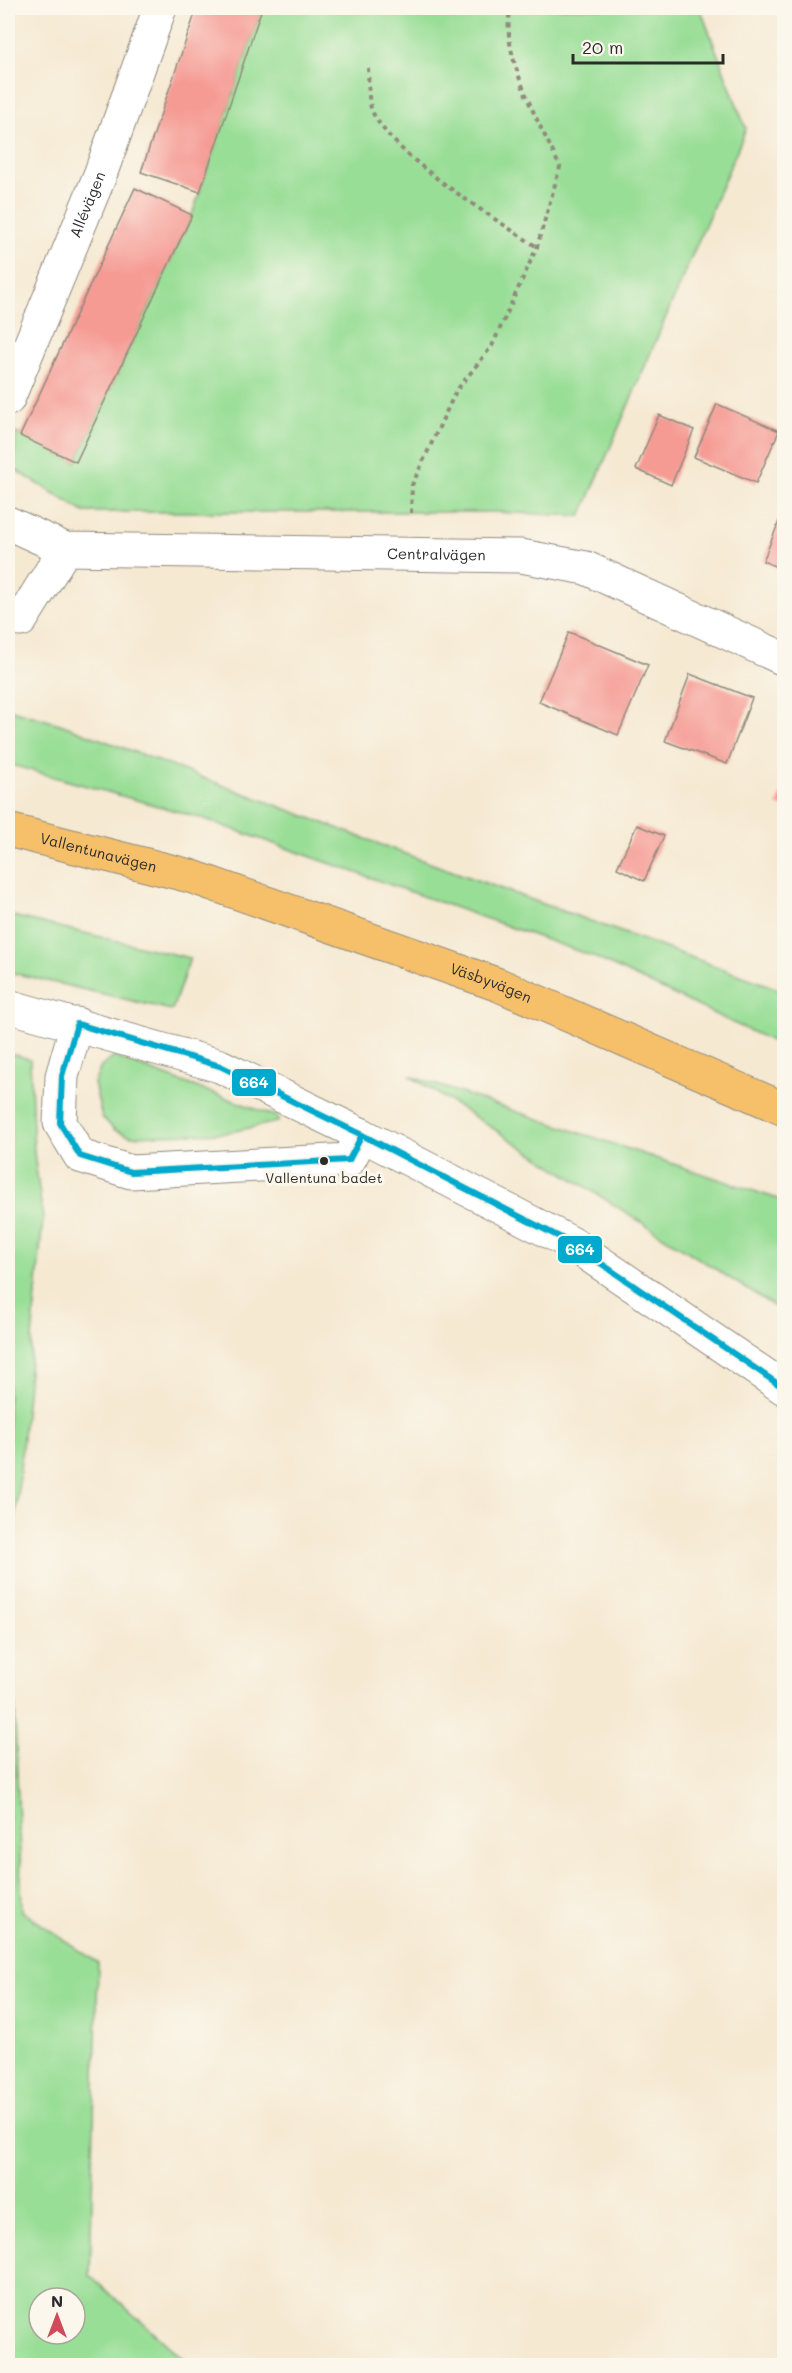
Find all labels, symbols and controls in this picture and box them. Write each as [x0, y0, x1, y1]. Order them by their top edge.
scale bar [573, 27, 723, 65]
text: 20 m [582, 35, 623, 59]
street label: Allévägen [64, 168, 109, 240]
street label: Centralvägen [387, 543, 486, 564]
street label: Vallentunavägen [38, 827, 159, 876]
street label: Väsbyvägen [448, 958, 535, 1007]
line badge: 664 [231, 1068, 277, 1097]
text: 664 [239, 1071, 269, 1092]
marker: Vallentuna badet [318, 1155, 330, 1167]
place label: Vallentuna badet [265, 1168, 383, 1187]
line badge: 664 [557, 1235, 603, 1264]
text: 664 [565, 1238, 595, 1259]
north arrow [27, 2286, 87, 2346]
text: N [51, 2290, 63, 2311]

